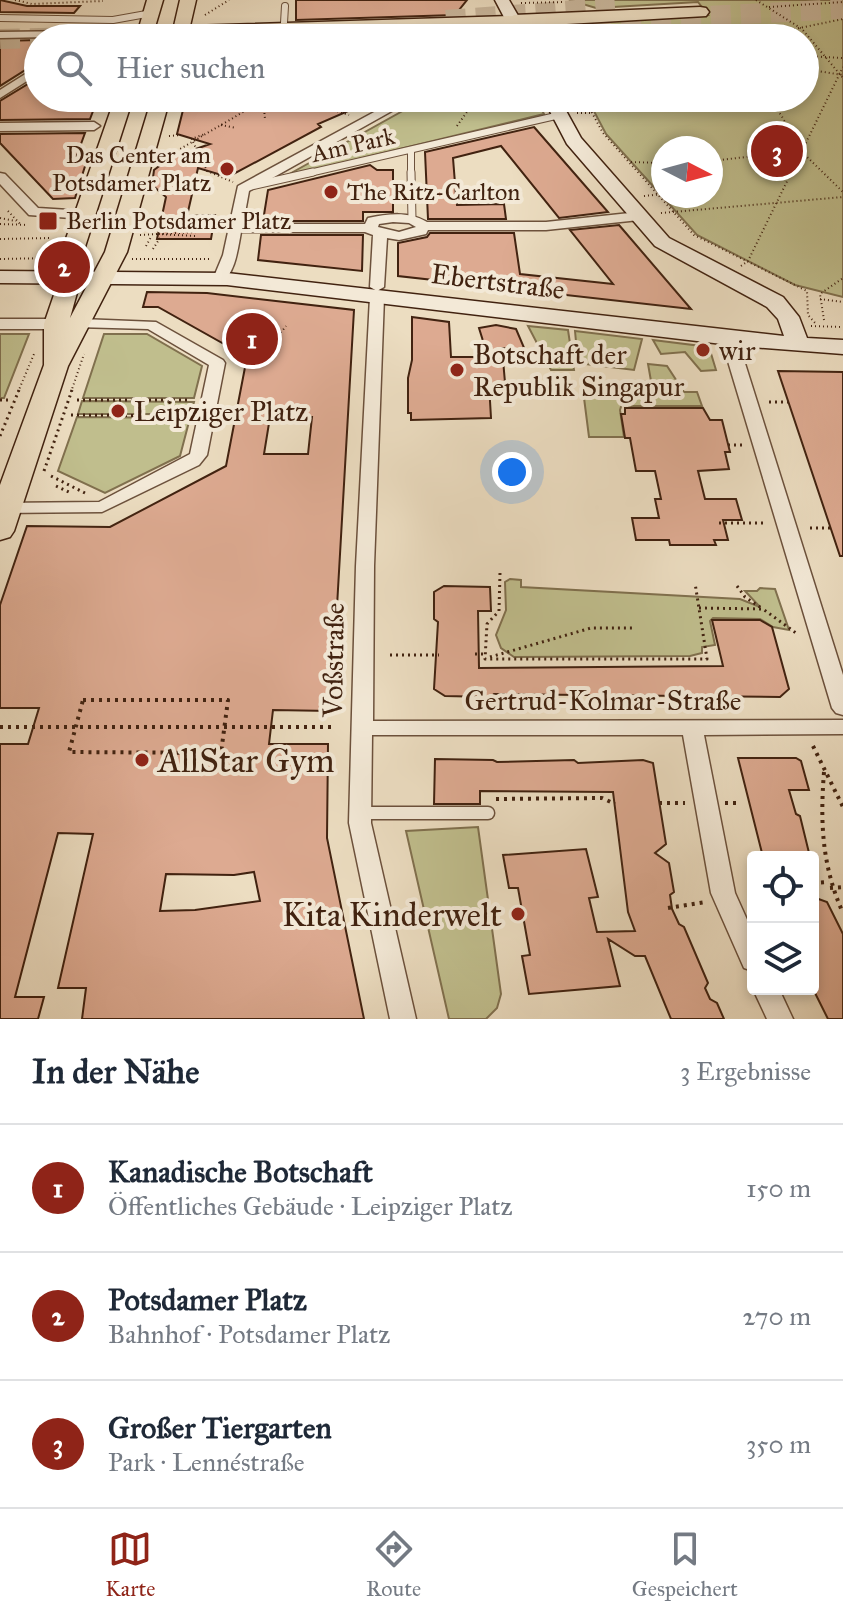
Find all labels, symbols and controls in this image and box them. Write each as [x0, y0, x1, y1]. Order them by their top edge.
search box [24, 24, 819, 112]
icon: search [52, 46, 96, 90]
text: Hier suchen [116, 50, 265, 86]
street label: Am Park [307, 121, 399, 169]
pin: 3 [751, 121, 803, 181]
north arrow [651, 136, 723, 208]
place label: Das Center am Potsdamer Platz [52, 140, 211, 198]
marker: Das Center am Potsdamer Platz [218, 160, 236, 178]
place label: The Ritz-Carlton [347, 177, 520, 207]
marker: The Ritz-Carlton [322, 183, 340, 201]
place label: Berlin Potsdamer Platz [66, 206, 291, 236]
marker: Berlin Potsdamer Platz [37, 210, 59, 232]
pin: 2 [38, 237, 90, 297]
street label: Ebertstraße [429, 256, 567, 307]
pin: 1 [226, 309, 278, 369]
place label: wir [719, 333, 756, 368]
place label: Botschaft der Republik Singapur [473, 337, 685, 404]
marker: wir [694, 341, 712, 359]
marker: Botschaft der Republik Singapur [448, 361, 466, 379]
place label: Leipziger Platz [134, 394, 308, 429]
marker: Leipziger Platz [109, 402, 127, 420]
your location [492, 452, 532, 492]
street label: Voßstraße [315, 602, 352, 719]
street label: Gertrud-Kolmar-Straße [465, 683, 741, 718]
place label: AllStar Gym [156, 740, 335, 781]
marker: AllStar Gym [133, 751, 151, 769]
map controls [747, 851, 819, 995]
button: locate [747, 851, 819, 923]
place label: Kita Kinderwelt [282, 894, 502, 935]
marker: Kita Kinderwelt [509, 905, 527, 923]
button: layers [747, 923, 819, 995]
text: In der Nähe [32, 1051, 199, 1092]
text: 3 Ergebnisse [680, 1055, 811, 1087]
text: Kanadische Botschaft [108, 1154, 373, 1190]
text: 1 [53, 1172, 63, 1204]
text: 150 m [746, 1172, 811, 1204]
text: Öffentliches Gebäude · Leipziger Platz [108, 1190, 513, 1222]
text: Potsdamer Platz [108, 1282, 307, 1318]
text: 2 [52, 1300, 64, 1332]
text: 270 m [742, 1300, 811, 1332]
text: Bahnhof · Potsdamer Platz [108, 1318, 390, 1350]
text: Großer Tiergarten [108, 1410, 332, 1446]
text: 3 [53, 1428, 63, 1460]
text: 350 m [746, 1428, 811, 1460]
text: Park · Lennéstraße [108, 1446, 305, 1478]
tab: Karte [105, 1527, 155, 1602]
tab: Route [366, 1527, 421, 1602]
tab: Gespeichert [632, 1527, 738, 1602]

